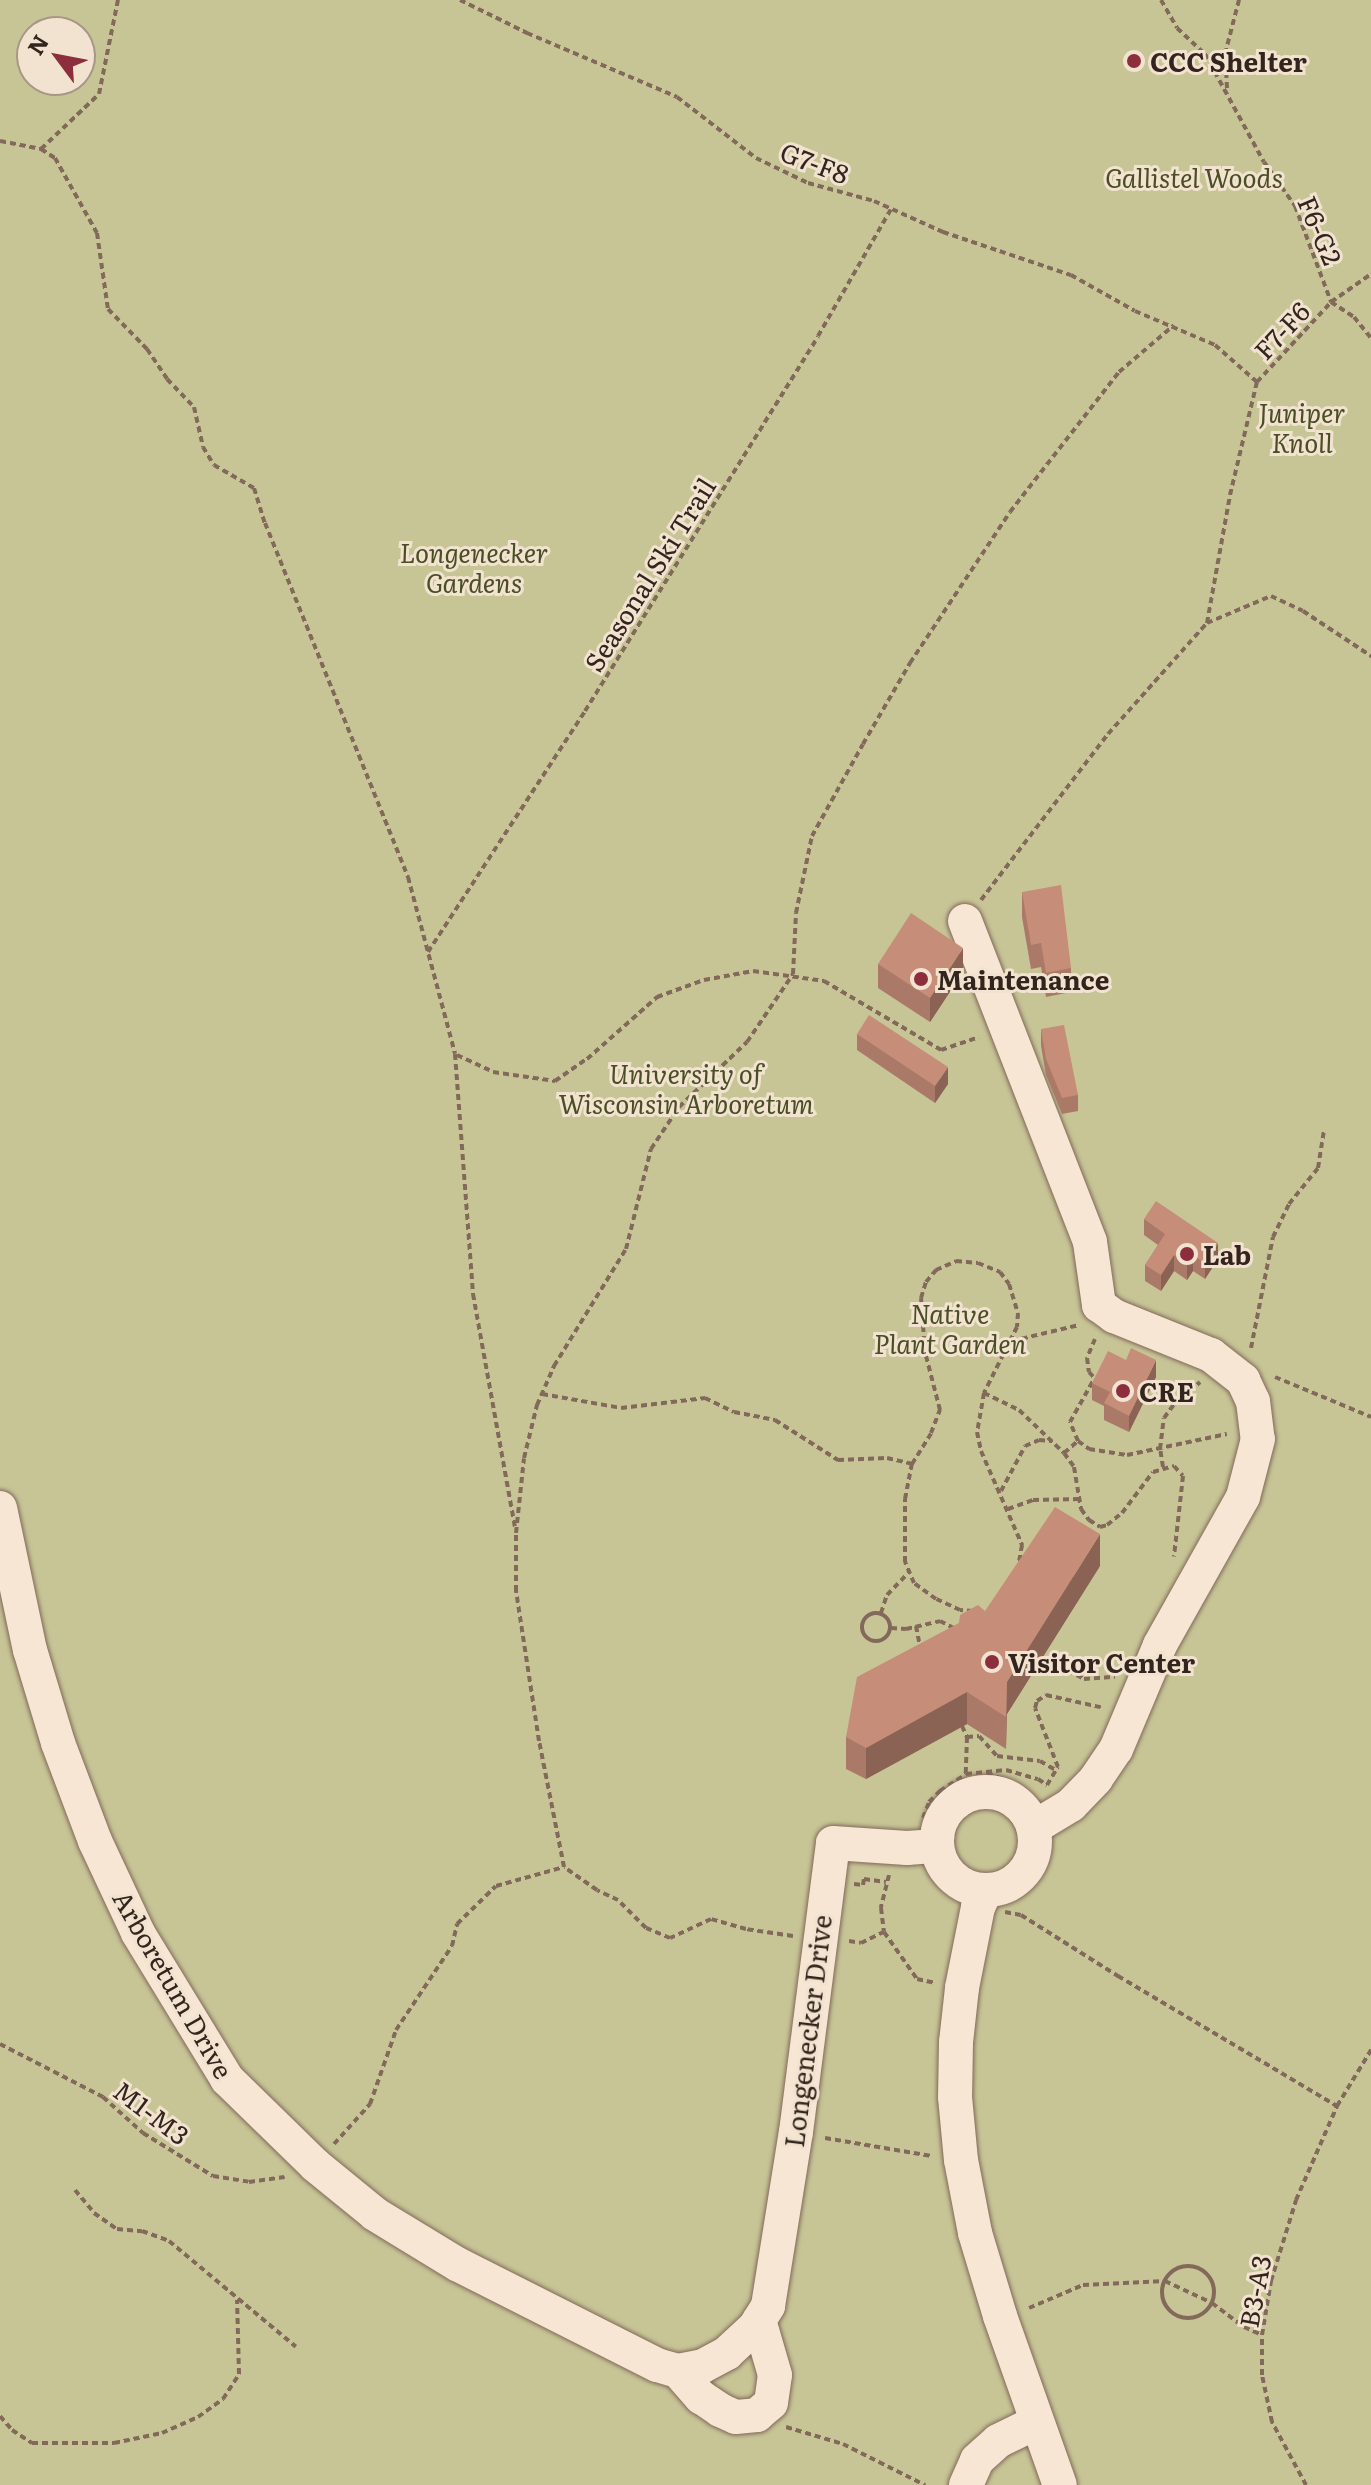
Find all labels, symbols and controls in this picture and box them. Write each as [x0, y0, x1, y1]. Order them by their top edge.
north arrow [16, 16, 96, 96]
text: N [18, 28, 56, 61]
place label: CCC Shelter [1150, 45, 1307, 77]
marker: CCC Shelter [1125, 52, 1143, 70]
street label: G7-F8 [776, 135, 854, 189]
park label: Gallistel Woods [1105, 161, 1283, 193]
street label: F6-G2 [1293, 191, 1349, 269]
street label: F7-F6 [1247, 295, 1315, 365]
park label: Juniper Knoll [1258, 396, 1346, 458]
street label: Seasonal Ski Trail [577, 472, 721, 676]
park label: Longenecker Gardens [400, 536, 548, 598]
place label: Maintenance [937, 963, 1109, 995]
marker: Maintenance [912, 970, 930, 988]
park label: University of Wisconsin Arboretum [558, 1057, 814, 1118]
place label: Lab [1203, 1238, 1251, 1270]
marker: Lab [1178, 1245, 1196, 1263]
park label: Native Plant Garden [874, 1297, 1026, 1358]
place label: CRE [1139, 1375, 1194, 1407]
marker: CRE [1114, 1382, 1132, 1400]
place label: Visitor Center [1008, 1646, 1195, 1678]
marker: Visitor Center [983, 1653, 1001, 1671]
street label: Arboretum Drive [108, 1885, 240, 2083]
street label: Longenecker Drive [777, 1913, 837, 2149]
street label: M1-M3 [108, 2074, 196, 2150]
street label: B3-A3 [1232, 2252, 1276, 2330]

